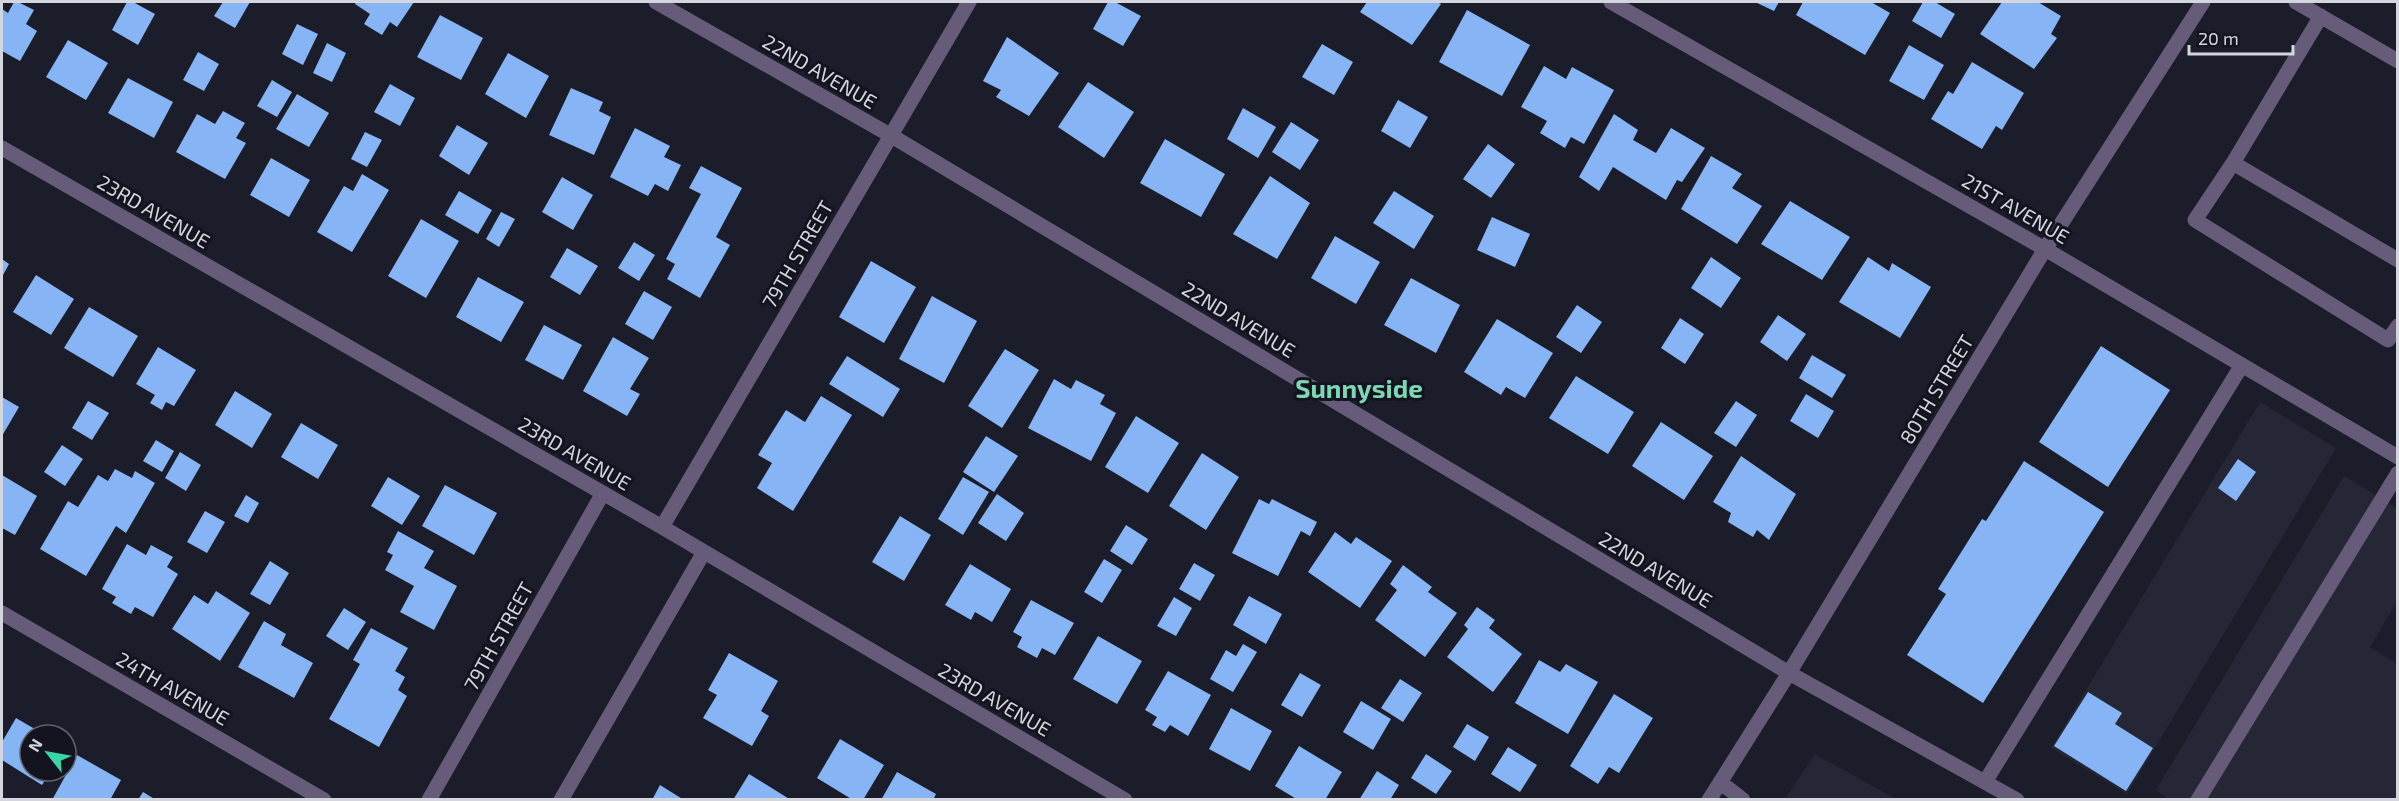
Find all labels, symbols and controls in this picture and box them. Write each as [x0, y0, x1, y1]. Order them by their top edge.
scale bar [2189, 18, 2292, 56]
text: 20 m [2198, 27, 2239, 49]
street label: 22ND AVENUE [759, 29, 881, 113]
street label: 21ST AVENUE [1958, 168, 2074, 248]
street label: 23RD AVENUE [94, 169, 214, 253]
street label: 79TH STREET [757, 196, 838, 312]
street label: 22ND AVENUE [1178, 276, 1300, 362]
street label: 80TH STREET [1894, 330, 1978, 448]
district label: Sunnyside [1295, 372, 1423, 404]
street label: 23RD AVENUE [515, 411, 635, 495]
street label: 22ND AVENUE [1595, 526, 1717, 612]
street label: 79TH STREET [458, 577, 538, 694]
street label: 24TH AVENUE [112, 646, 234, 730]
street label: 23RD AVENUE [935, 657, 1055, 741]
north arrow [18, 723, 78, 783]
text: N [24, 735, 46, 755]

